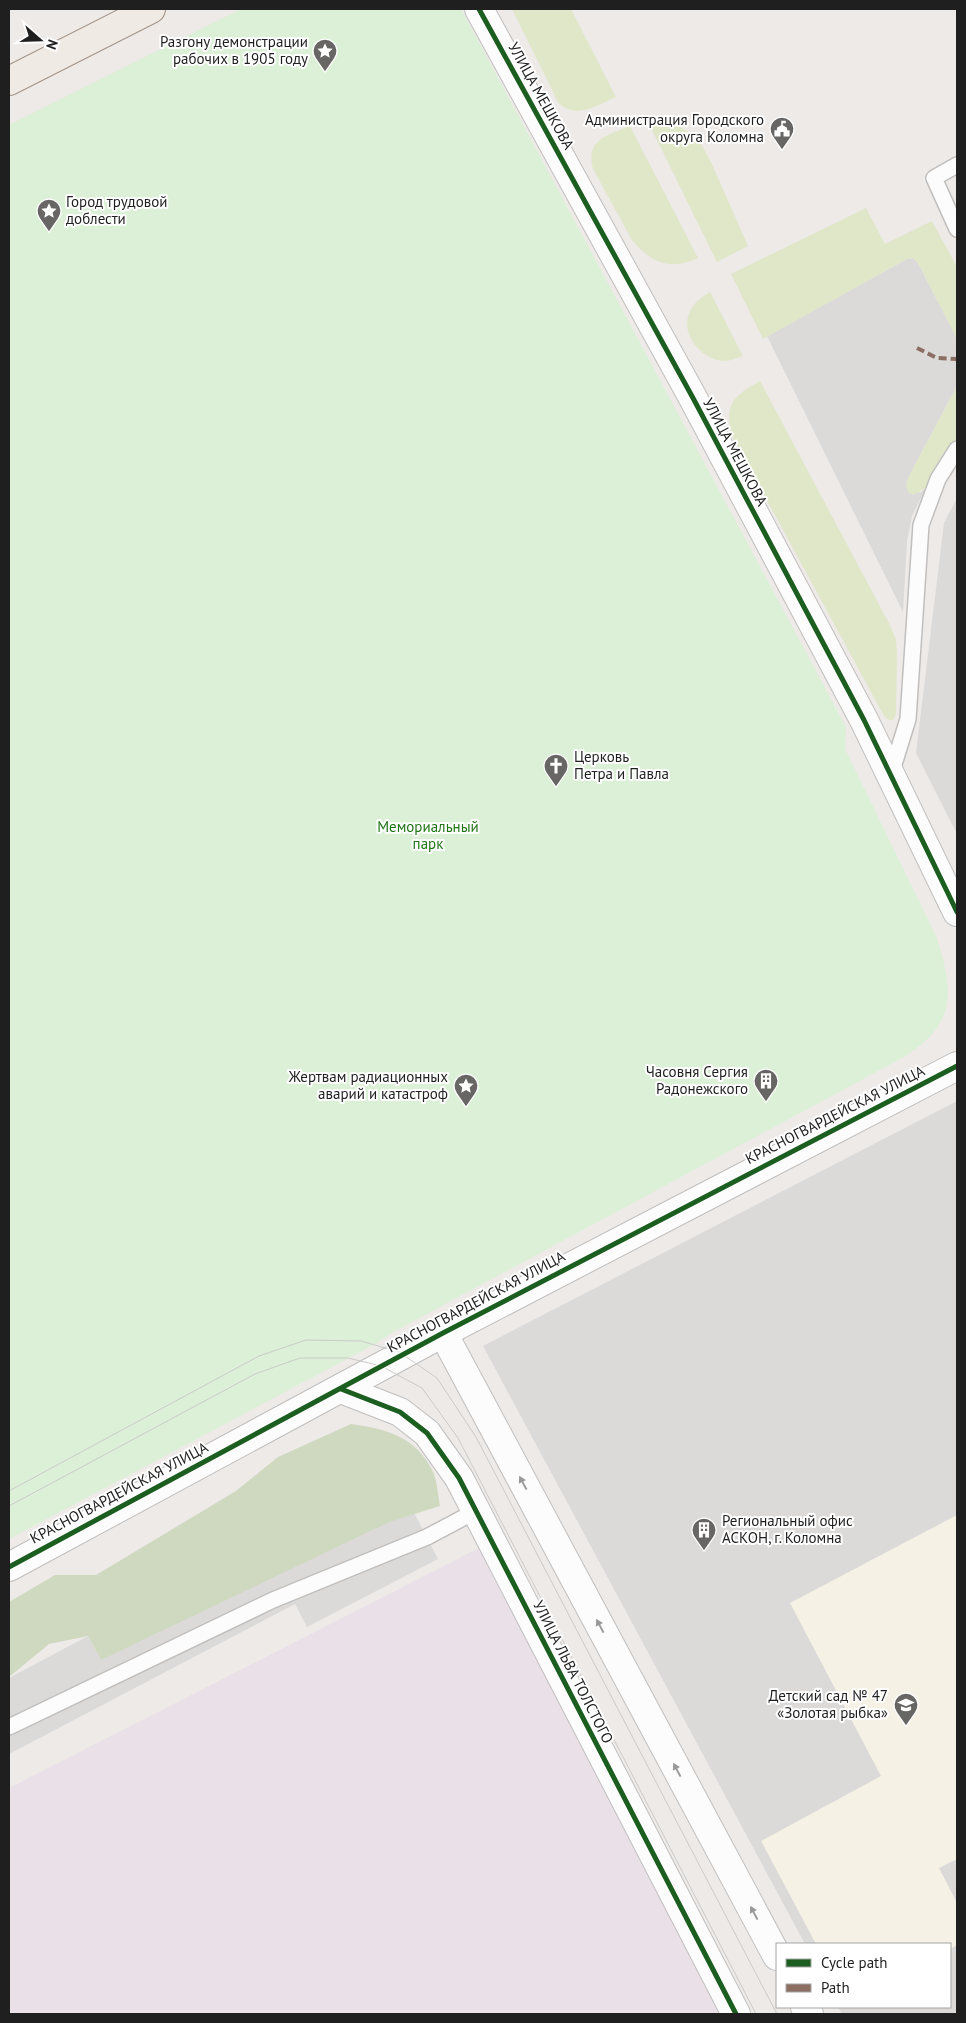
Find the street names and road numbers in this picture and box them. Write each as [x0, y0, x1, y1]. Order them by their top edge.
street label: УЛИЦА МЕШКОВА [504, 39, 579, 153]
street label: УЛИЦА МЕШКОВА [699, 395, 772, 509]
street label: КРАСНОГВАРДЕЙСКАЯ УЛИЦА [742, 1061, 928, 1168]
street label: КРАСНОГВАРДЕЙСКАЯ УЛИЦА [384, 1246, 568, 1357]
street label: КРАСНОГВАРДЕЙСКАЯ УЛИЦА [27, 1437, 211, 1548]
street label: УЛИЦА ЛЬВА ТОЛСТОГО [529, 1597, 618, 1746]

